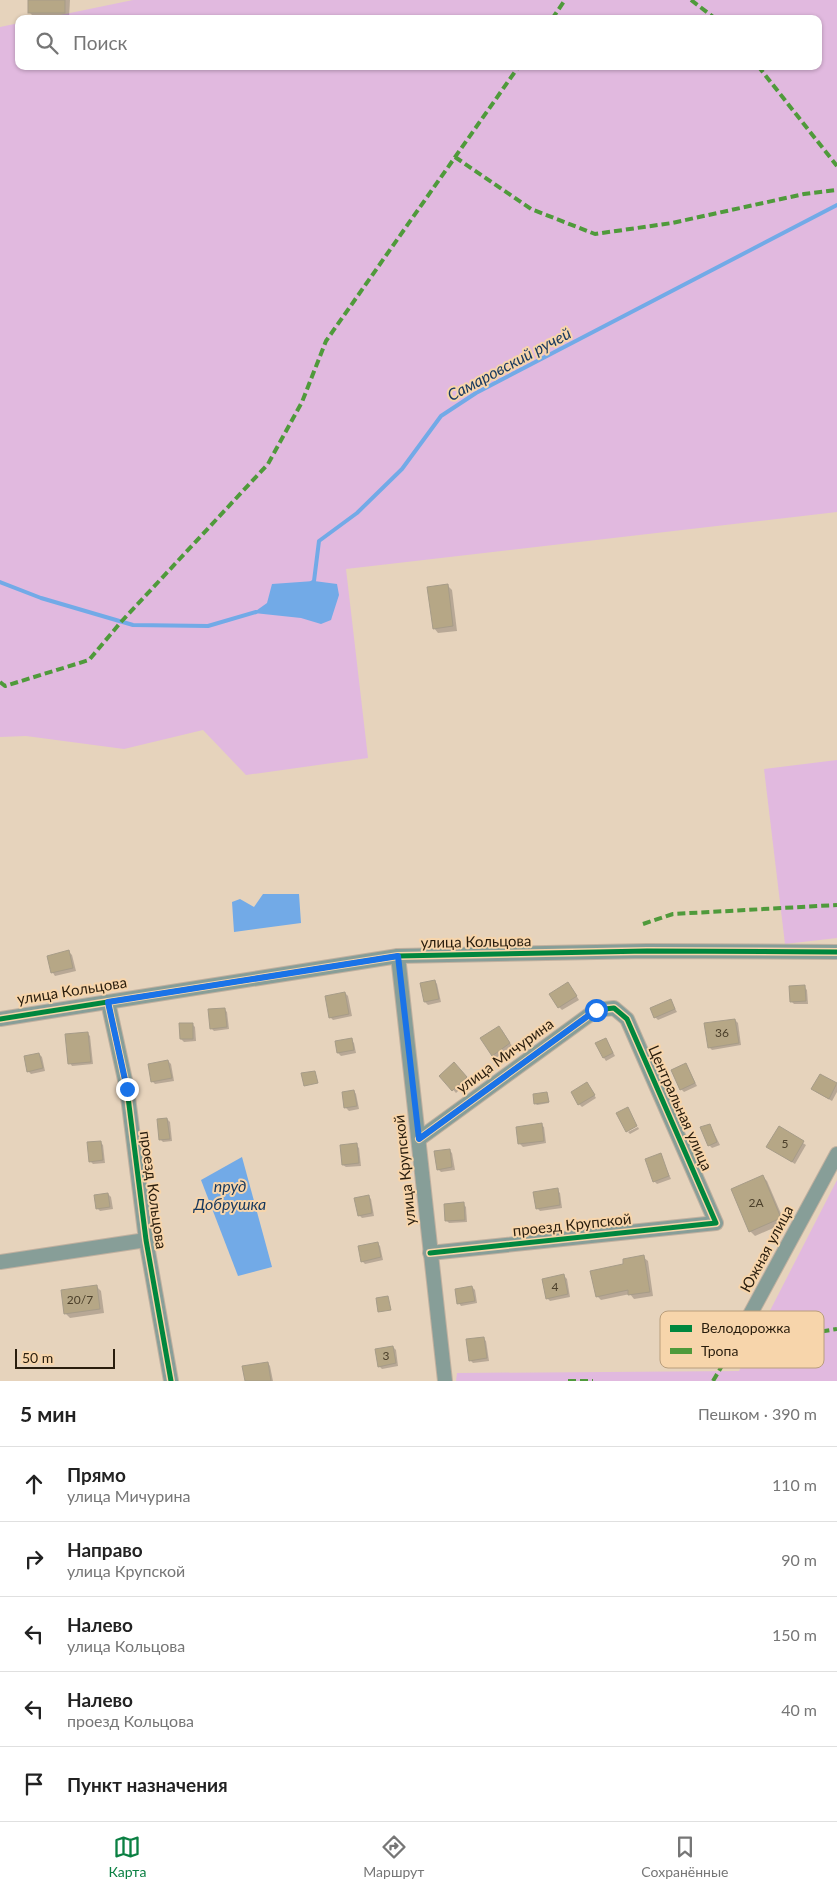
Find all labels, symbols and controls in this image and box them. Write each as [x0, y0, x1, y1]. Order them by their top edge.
search box [15, 15, 822, 70]
icon: search [33, 29, 61, 57]
text: Поиск [73, 31, 127, 54]
water label: Самаровский ручей [444, 323, 574, 404]
street label: улица Кольцова [420, 931, 532, 951]
street label: улица Кольцова [16, 972, 128, 1008]
route start [585, 999, 608, 1022]
street label: улица Мичурина [452, 1014, 556, 1096]
house number: 36 [715, 1025, 729, 1040]
street label: Центральная улица [645, 1042, 717, 1173]
route end [116, 1078, 139, 1101]
street label: улица Крупской [389, 1114, 419, 1226]
street label: проезд Кольцова [137, 1130, 171, 1250]
house number: 5 [782, 1136, 789, 1151]
water label: пруд Добрушка [193, 1176, 266, 1213]
house number: 2А [748, 1195, 764, 1210]
street label: Южная улица [736, 1202, 796, 1295]
street label: проезд Крупской [512, 1209, 632, 1239]
house number: 4 [552, 1279, 559, 1294]
house number: 20/7 [67, 1292, 93, 1307]
legend [660, 1311, 824, 1368]
text: Велодорожка [701, 1319, 790, 1336]
text: Тропа [701, 1342, 738, 1359]
scale bar [15, 1346, 115, 1369]
house number: 3 [383, 1348, 390, 1363]
text: 50 m [22, 1349, 53, 1366]
text: 5 мин [20, 1401, 77, 1426]
text: Пешком · 390 m [698, 1404, 817, 1423]
text: Прямо [67, 1463, 126, 1486]
icon: ahead [20, 1470, 48, 1498]
text: 110 m [772, 1475, 817, 1494]
text: улица Мичурина [67, 1486, 190, 1505]
text: Направо [67, 1538, 143, 1561]
icon: right [20, 1545, 48, 1573]
text: 90 m [781, 1550, 817, 1569]
text: улица Крупской [67, 1561, 185, 1580]
text: Налево [67, 1613, 133, 1636]
icon: left [20, 1620, 48, 1648]
text: 150 m [772, 1625, 817, 1644]
text: улица Кольцова [67, 1636, 185, 1655]
text: Налево [67, 1688, 133, 1711]
icon: left [20, 1695, 48, 1723]
text: 40 m [781, 1700, 817, 1719]
text: проезд Кольцова [67, 1711, 194, 1730]
icon: arrive [20, 1770, 48, 1798]
text: Пункт назначения [67, 1773, 228, 1796]
tab: Карта [108, 1833, 146, 1880]
tab: Маршрут [363, 1833, 424, 1880]
tab: Сохранённые [641, 1833, 728, 1880]

